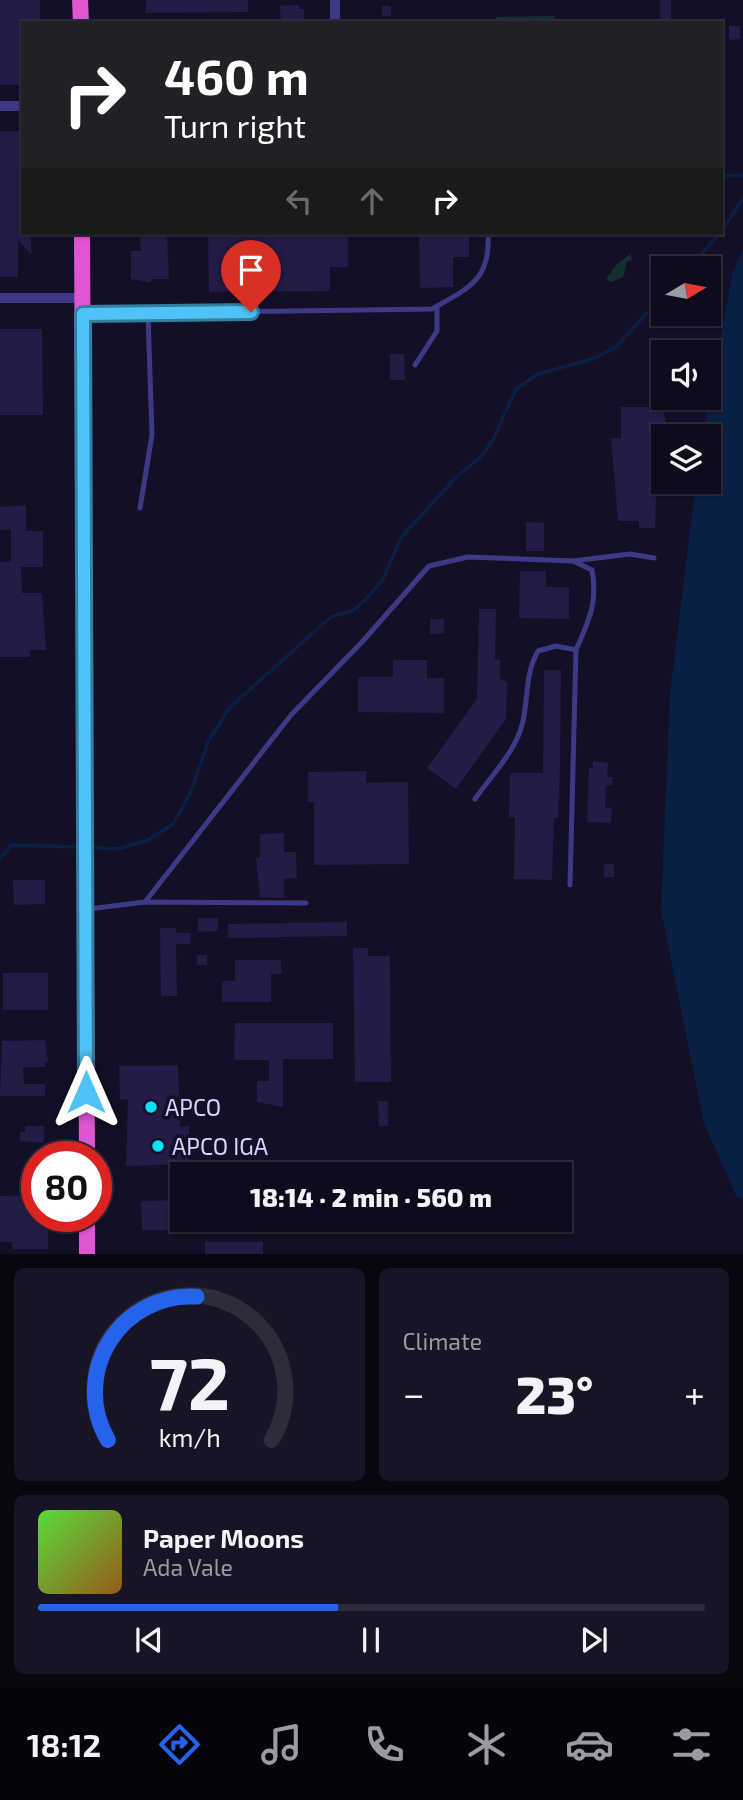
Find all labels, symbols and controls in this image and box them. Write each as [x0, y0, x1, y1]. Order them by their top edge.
text: 460 m [164, 46, 309, 105]
icon: right [49, 49, 140, 140]
text: Turn right [164, 106, 306, 144]
icon: left [280, 182, 318, 220]
icon: ahead [353, 182, 391, 220]
icon: right [426, 182, 464, 220]
pin [221, 240, 281, 312]
icon: arrive [232, 251, 270, 289]
north arrow [651, 256, 721, 326]
map controls [651, 256, 721, 494]
button: sound [651, 340, 721, 410]
button: layers [651, 424, 721, 494]
position arrow [49, 1055, 123, 1129]
place label: APCO [165, 1093, 221, 1121]
marker: APCO [143, 1099, 159, 1115]
place label: APCO IGA [172, 1132, 269, 1160]
marker: APCO IGA [150, 1138, 166, 1154]
speed limit sign: 80 [21, 1141, 112, 1232]
text: 18:14 · 2 min · 560 m [250, 1181, 492, 1212]
text: Climate [403, 1327, 482, 1355]
text: 72 [149, 1338, 230, 1426]
text: 23° [515, 1362, 593, 1424]
text: − [403, 1370, 425, 1416]
text: + [684, 1370, 705, 1416]
text: km/h [158, 1422, 220, 1452]
text: Paper Moons [143, 1522, 304, 1553]
text: Ada Vale [143, 1553, 233, 1581]
icon: previous [130, 1621, 168, 1659]
icon: pause [352, 1621, 390, 1659]
icon: next [575, 1621, 613, 1659]
icon: directions [155, 1720, 204, 1769]
icon: music [257, 1720, 306, 1769]
icon: phone [360, 1720, 409, 1769]
icon: climate [462, 1720, 511, 1769]
icon: car [565, 1720, 614, 1769]
icon: filters [667, 1720, 716, 1769]
text: 18:12 [27, 1725, 101, 1763]

